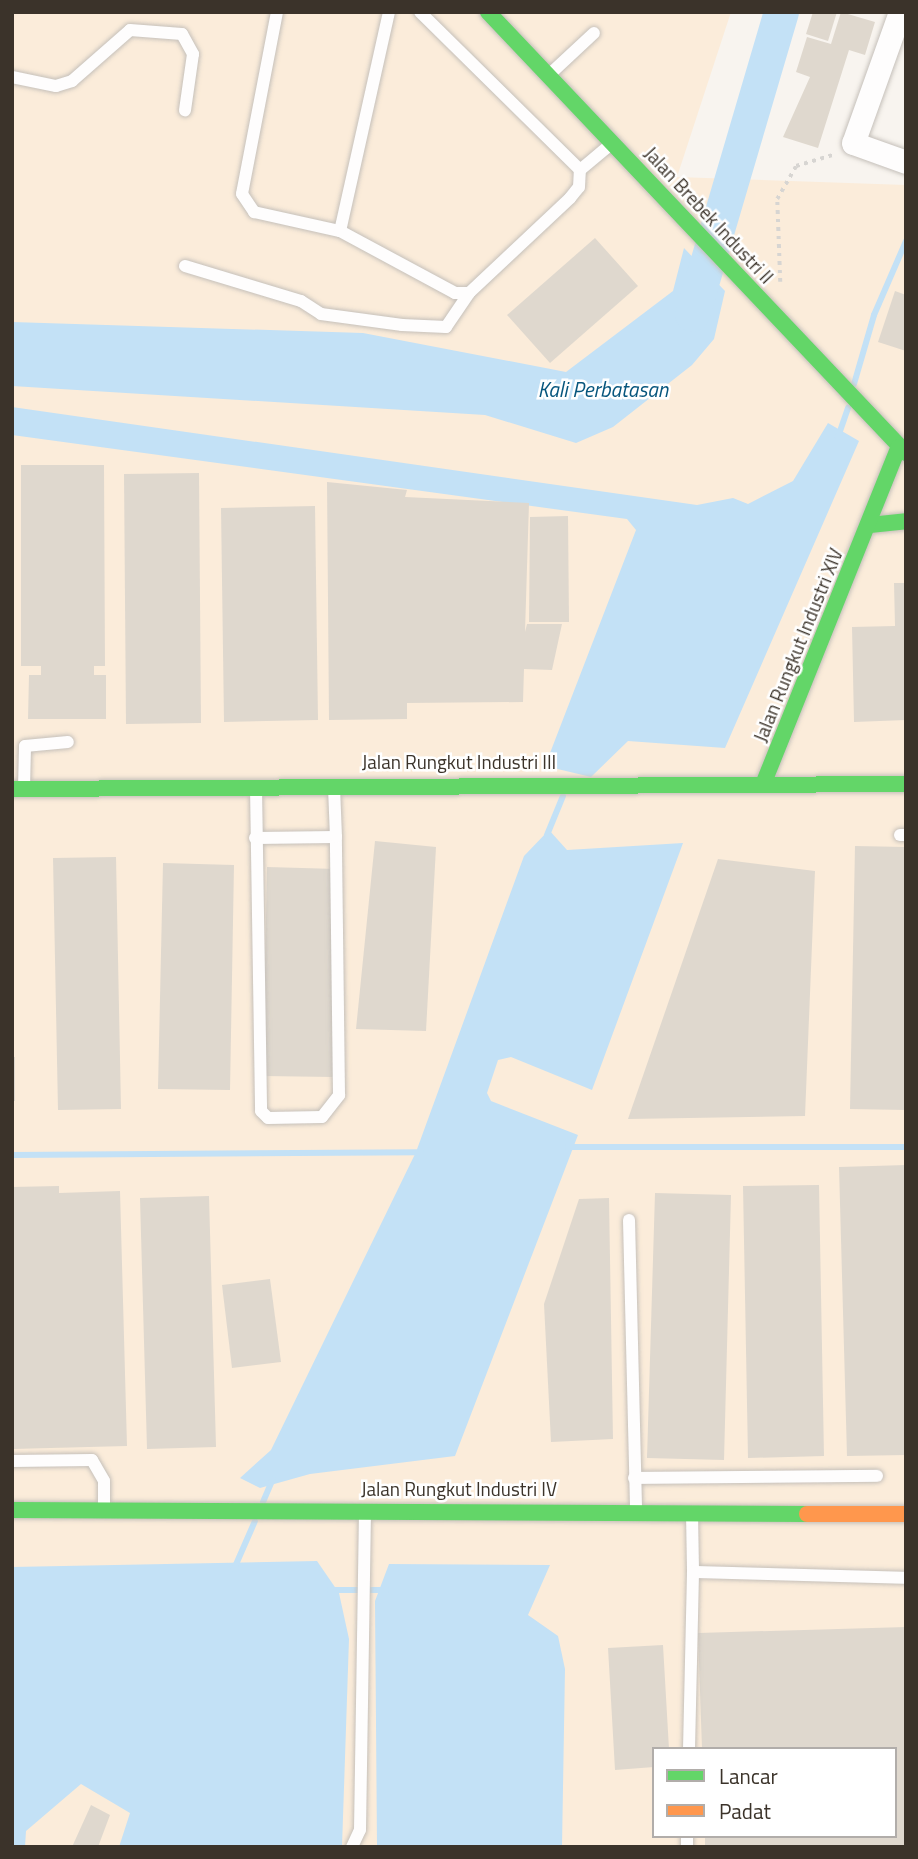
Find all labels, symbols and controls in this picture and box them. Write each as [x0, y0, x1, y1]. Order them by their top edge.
street label: Jalan Brebek Industri II [640, 142, 778, 288]
water label: Kali Perbatasan [538, 376, 668, 402]
street label: Jalan Rungkut Industri XIV [749, 545, 847, 745]
street label: Jalan Rungkut Industri III [362, 751, 556, 773]
street label: Jalan Rungkut Industri IV [361, 1478, 557, 1500]
legend [652, 1747, 897, 1838]
text: Lancar [719, 1760, 778, 1792]
text: Padat [719, 1795, 771, 1827]

